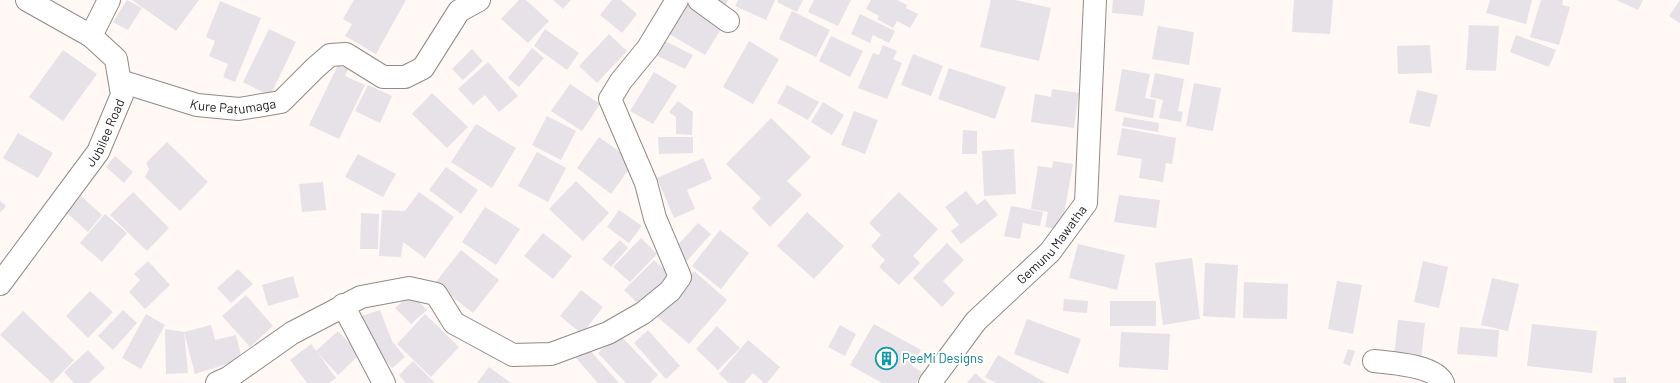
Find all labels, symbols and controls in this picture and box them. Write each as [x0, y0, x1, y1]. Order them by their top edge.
street label: Kure Patumaga [188, 95, 277, 117]
street label: Jubilee Road [82, 96, 128, 170]
street label: Gemunu Mawatha [1013, 202, 1090, 287]
building icon: PeeMi Designs [873, 345, 899, 371]
place label: PeeMi Designs [902, 350, 983, 366]

